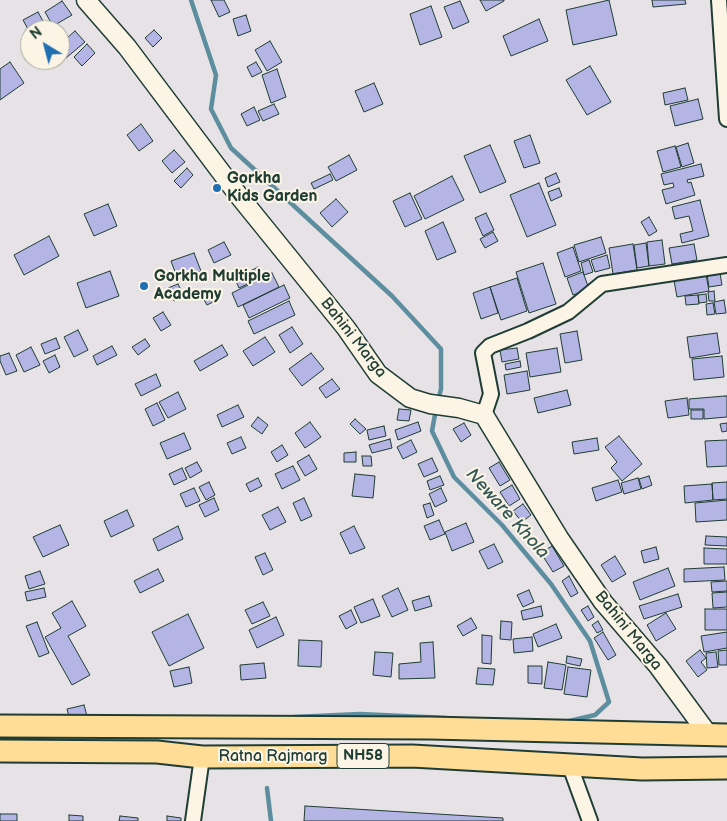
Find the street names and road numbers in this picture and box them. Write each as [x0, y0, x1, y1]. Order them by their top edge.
street label: Bahini Marga [316, 294, 390, 382]
street label: Bahini Marga [590, 588, 666, 674]
road number: NH58 [337, 744, 389, 768]
street label: Ratna Rajmarg [219, 747, 327, 767]

